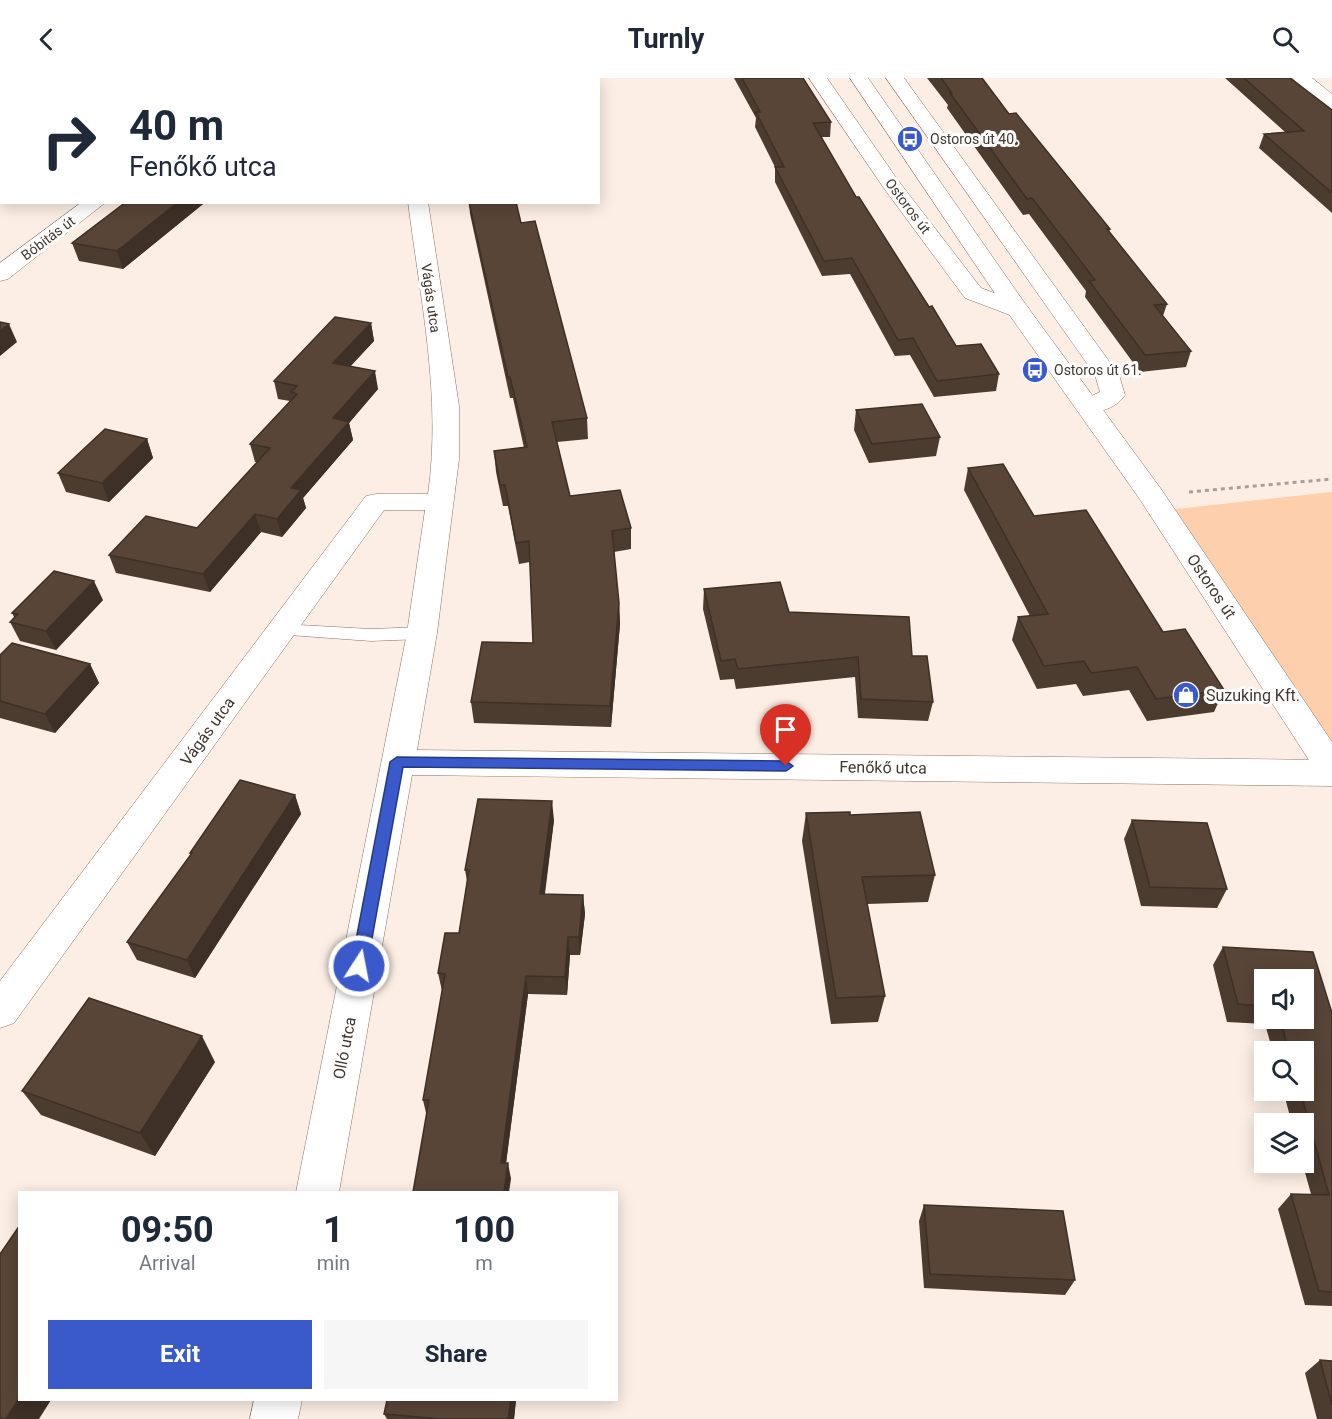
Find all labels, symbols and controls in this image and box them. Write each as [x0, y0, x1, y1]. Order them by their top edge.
icon: back [30, 23, 63, 56]
text: Turnly [628, 23, 704, 55]
icon: search [1269, 23, 1302, 56]
text: 40 m [129, 101, 224, 150]
icon: right [30, 102, 108, 180]
bus stop icon: Ostoros út 40. [895, 124, 925, 154]
place label: Ostoros út 40. [930, 131, 1018, 147]
text: Fenőkő utca [129, 151, 277, 183]
street label: Ostoros út [882, 175, 934, 237]
street label: Bóbitás út [18, 212, 78, 263]
street label: Vágás utca [418, 262, 444, 334]
bus stop icon: Ostoros út 61. [1020, 355, 1050, 385]
place label: Ostoros út 61. [1054, 362, 1142, 378]
street label: Ostoros út [1183, 550, 1240, 622]
shop icon: Suzuking Kft. [1171, 680, 1201, 710]
place label: Suzuking Kft. [1206, 686, 1300, 705]
street label: Vágás utca [176, 694, 238, 769]
pin [760, 704, 811, 766]
icon: arrive [769, 713, 802, 746]
street label: Fenőkő utca [839, 757, 927, 778]
position arrow [327, 934, 391, 998]
map controls [1254, 969, 1314, 1173]
button: sound [1254, 969, 1314, 1029]
street label: Olló utca [329, 1015, 360, 1081]
button: search [1254, 1041, 1314, 1101]
button: layers [1254, 1113, 1314, 1173]
text: 09:50 [121, 1209, 214, 1251]
text: 1 [323, 1209, 344, 1251]
text: 100 [453, 1209, 515, 1251]
text: Arrival [139, 1251, 196, 1275]
text: min [317, 1251, 350, 1275]
text: m [475, 1251, 493, 1275]
button: Exit [48, 1320, 312, 1389]
button: Share [324, 1320, 588, 1389]

